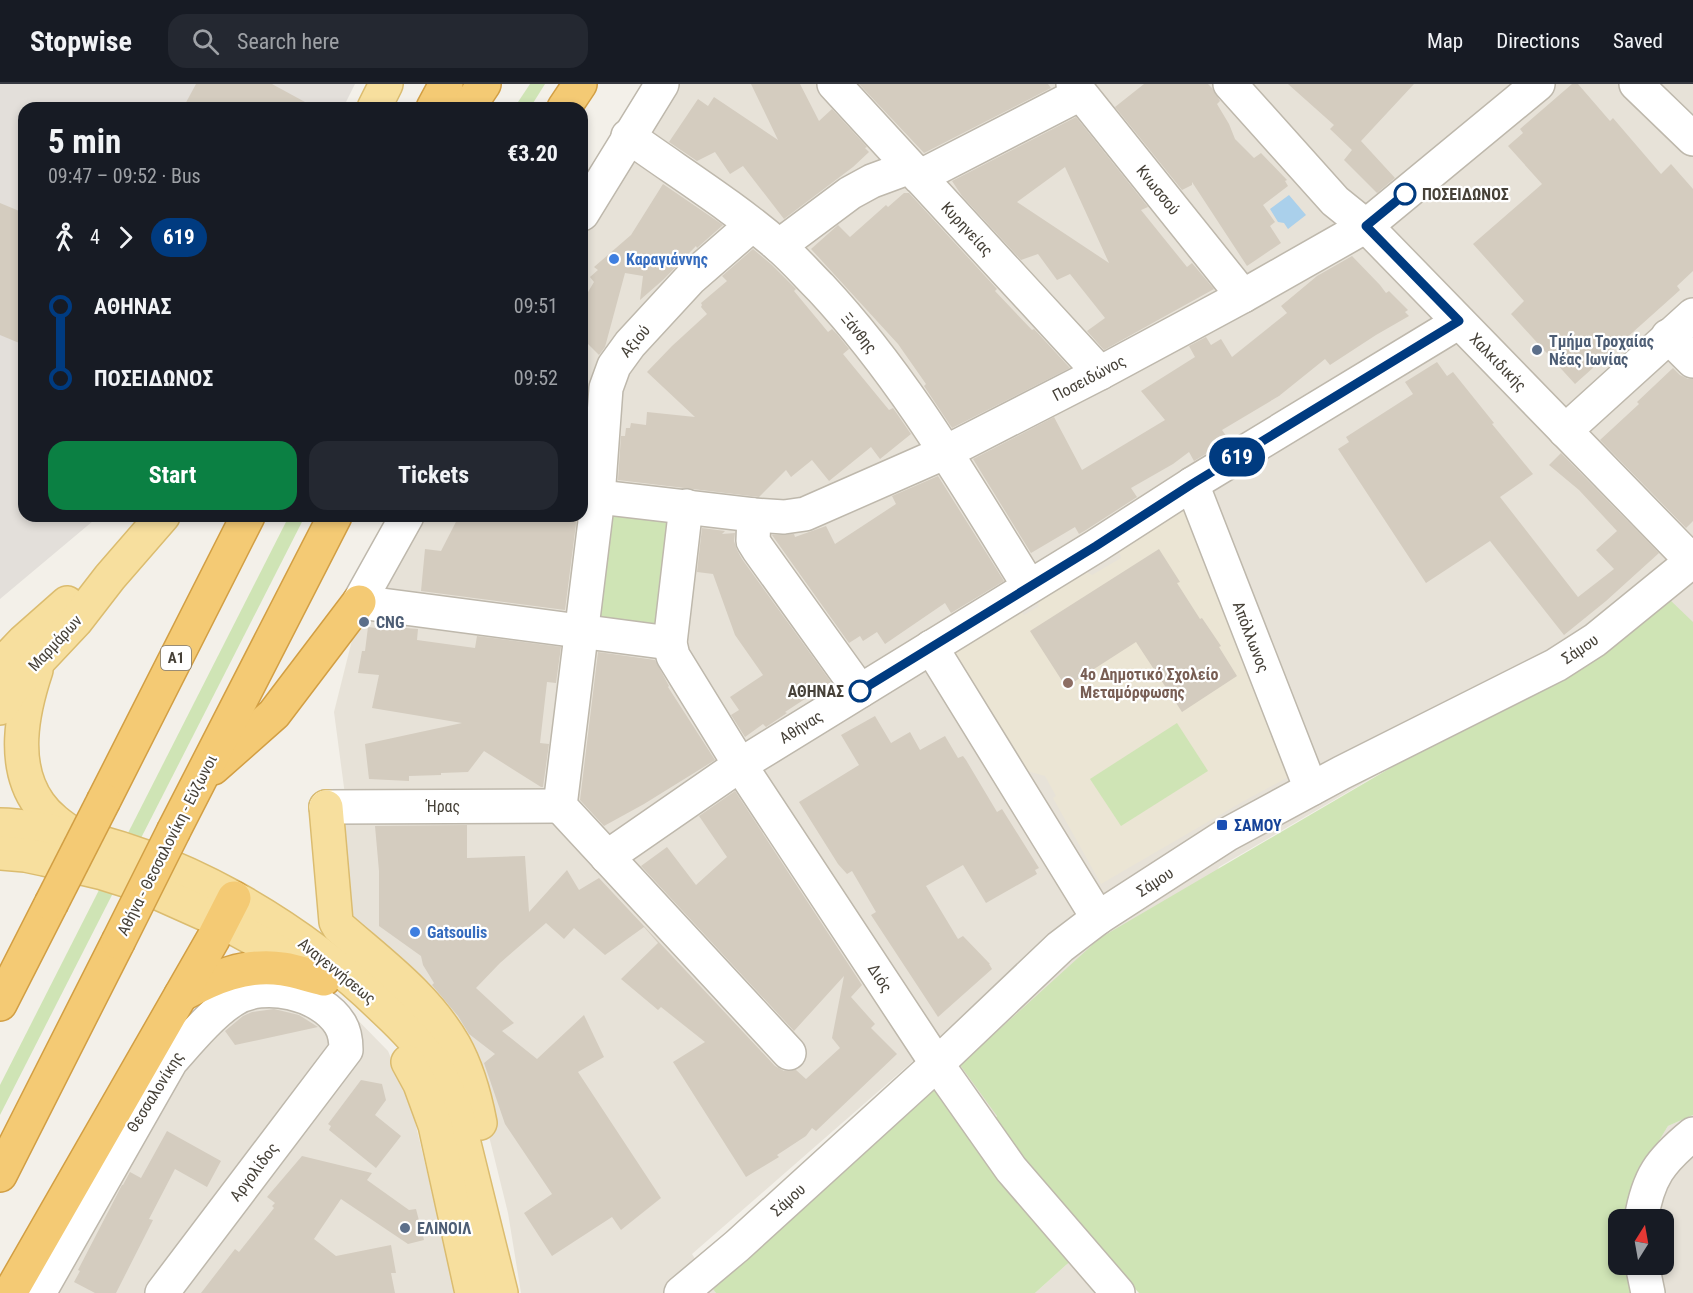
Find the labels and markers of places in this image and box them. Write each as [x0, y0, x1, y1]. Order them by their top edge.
marker: ΠΟΣΕΙΔΩΝΟΣ [1394, 183, 1416, 205]
place label: ΠΟΣΕΙΔΩΝΟΣ [1422, 185, 1509, 204]
place label: Καραγιάννης [626, 250, 708, 269]
marker: Καραγιάννης [607, 252, 621, 266]
place label: Τμήμα Τροχαίας Νέας Ιωνίας [1549, 332, 1654, 369]
marker: Τμήμα Τροχαίας Νέας Ιωνίας [1530, 343, 1544, 357]
place label: CNG [376, 613, 404, 632]
marker: CNG [357, 615, 371, 629]
place label: 4ο Δημοτικό Σχολείο Μεταμόρφωσης [1080, 665, 1219, 702]
marker: 4ο Δημοτικό Σχολείο Μεταμόρφωσης [1061, 676, 1075, 690]
marker: ΑΘΗΝΑΣ [849, 680, 871, 702]
place label: ΑΘΗΝΑΣ [788, 682, 844, 701]
place label: ΣΑΜΟΥ [1234, 816, 1282, 835]
marker: ΣΑΜΟΥ [1215, 818, 1229, 832]
place label: Gatsoulis [427, 923, 487, 942]
marker: Gatsoulis [408, 925, 422, 939]
place label: ΕΛΙΝΟΙΛ [417, 1219, 471, 1238]
marker: ΕΛΙΝΟΙΛ [398, 1221, 412, 1235]

